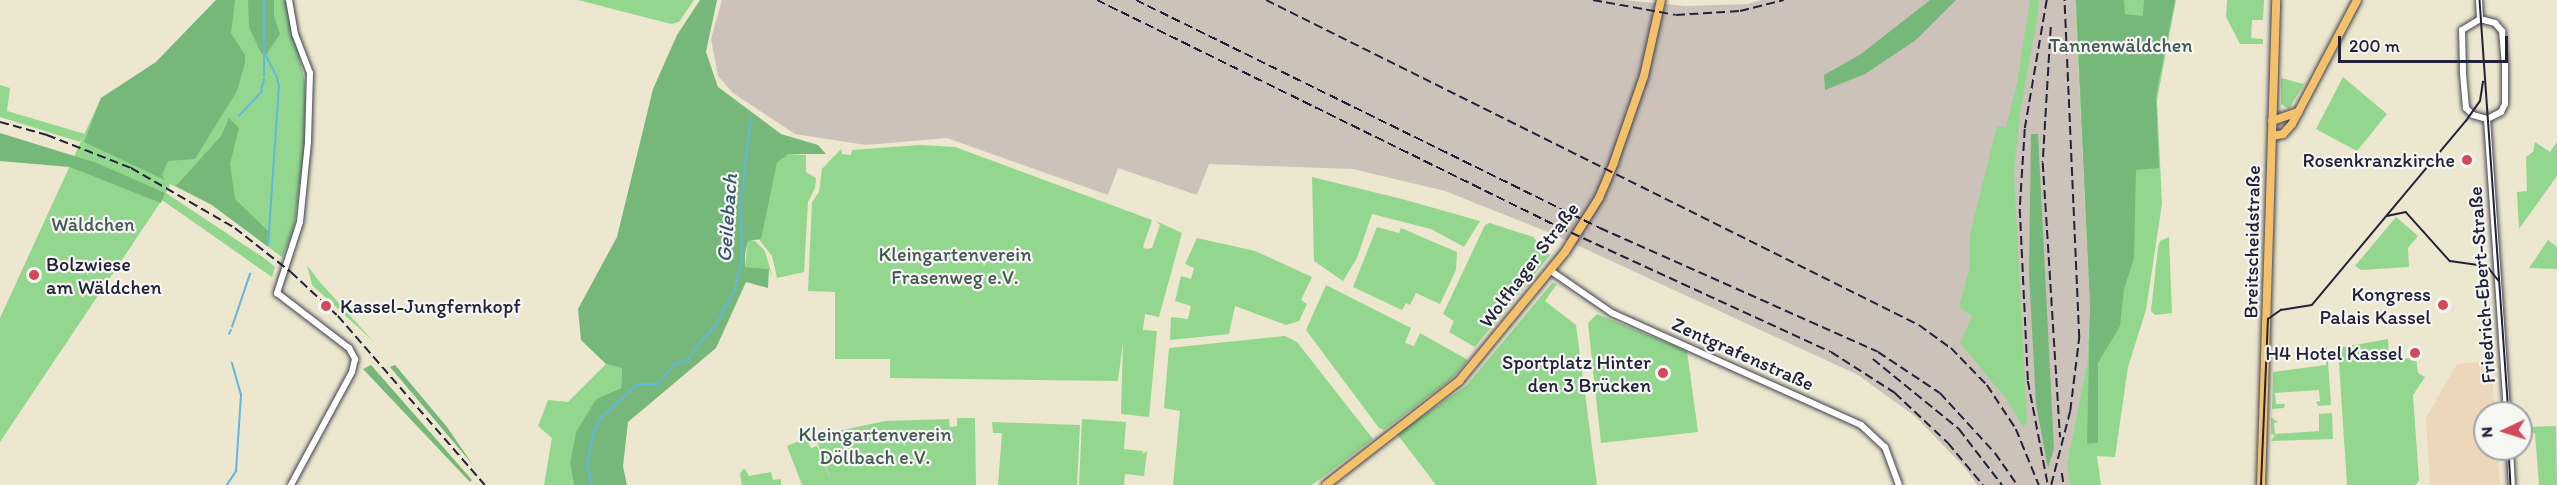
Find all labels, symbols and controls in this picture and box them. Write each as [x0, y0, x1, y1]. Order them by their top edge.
scale bar [2341, 24, 2510, 62]
park label: Tannenwäldchen [2049, 33, 2193, 57]
text: 200 m [2349, 35, 2400, 57]
place label: Rosenkranzkirche [2303, 148, 2455, 172]
marker: Rosenkranzkirche [2460, 153, 2474, 167]
street label: Breitscheidstraße [2239, 165, 2265, 319]
water label: Geilebach [711, 173, 743, 263]
street label: Friedrich-Ebert-Straße [2463, 186, 2501, 384]
street label: Wolfhager Straße [1474, 198, 1584, 332]
park label: Wäldchen [51, 212, 135, 236]
park label: Kleingartenverein Frasenweg e.V. [878, 243, 1032, 290]
place label: Bolzwiese am Wäldchen [46, 252, 161, 299]
marker: Bolzwiese am Wäldchen [27, 268, 41, 282]
place label: Kongress Palais Kassel [2320, 282, 2431, 329]
place label: Kassel-Jungfernkopf [340, 294, 521, 318]
marker: Kassel-Jungfernkopf [317, 297, 335, 315]
marker: Kongress Palais Kassel [2436, 298, 2450, 312]
street label: Zentgrafenstraße [1668, 312, 1818, 396]
place label: H4 Hotel Kassel [2265, 341, 2403, 365]
marker: H4 Hotel Kassel [2408, 346, 2422, 360]
place label: Sportplatz Hinter den 3 Brücken [1501, 350, 1651, 397]
marker: Sportplatz Hinter den 3 Brücken [1656, 366, 1670, 380]
north arrow [2473, 401, 2533, 461]
park label: Kleingartenverein Döllbach e.V. [798, 422, 952, 469]
text: N [2477, 426, 2496, 438]

